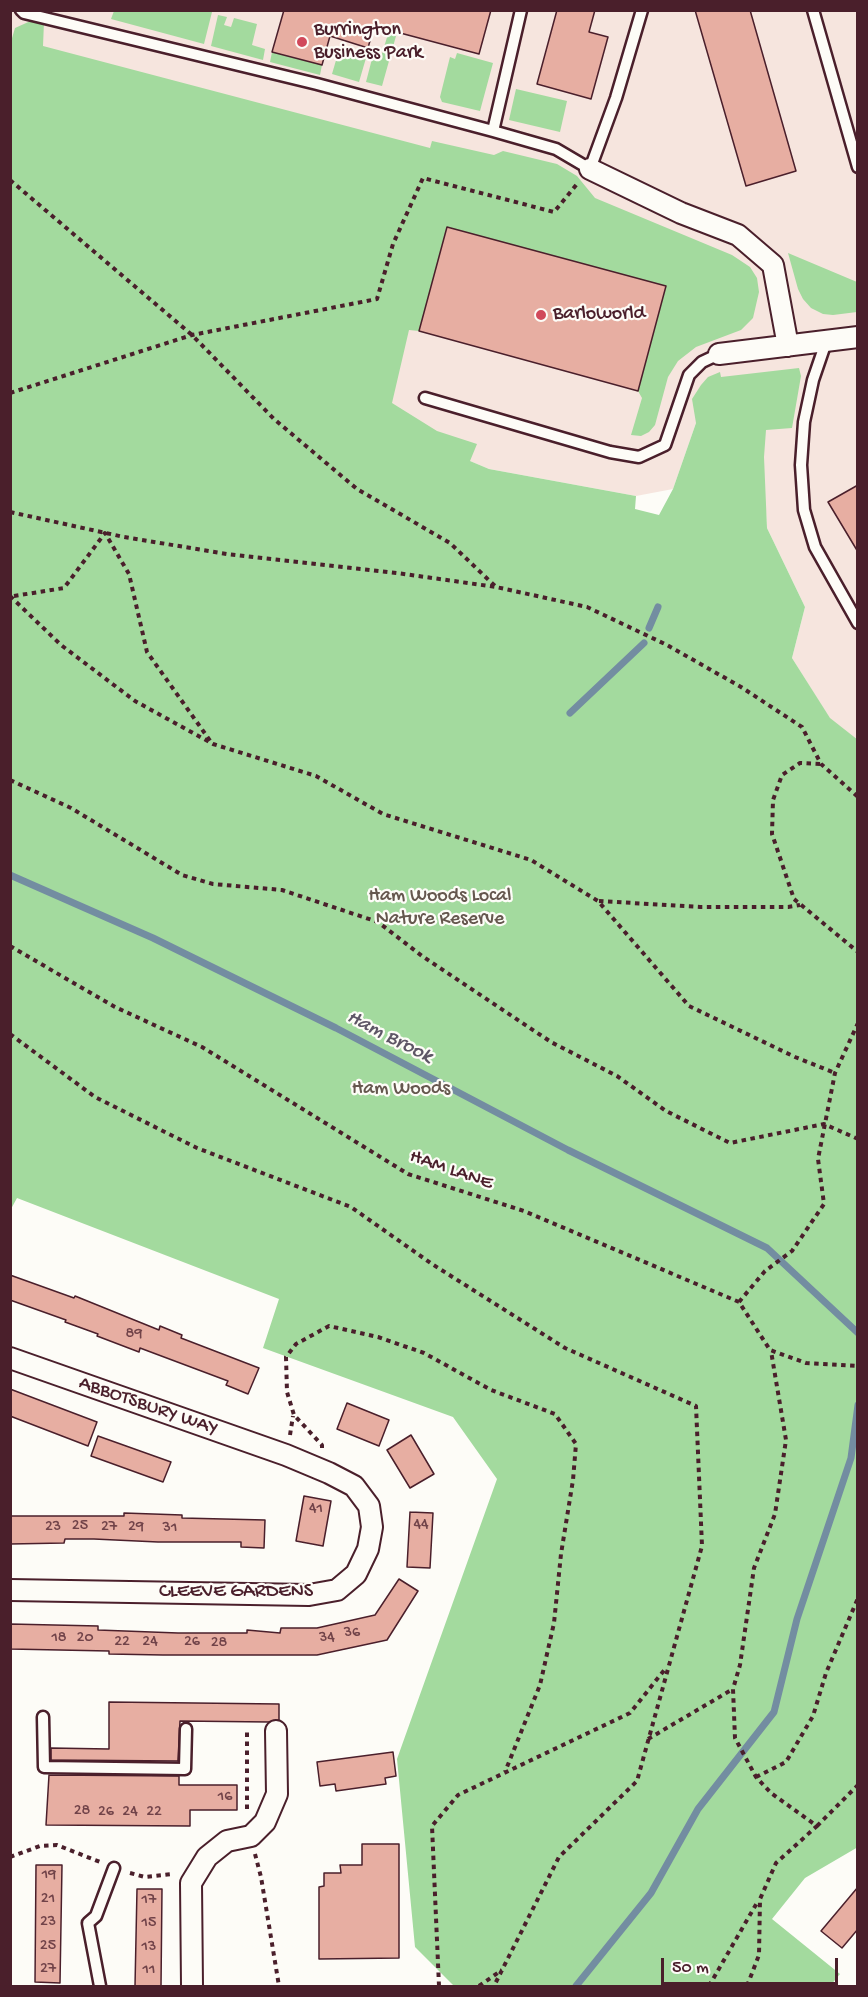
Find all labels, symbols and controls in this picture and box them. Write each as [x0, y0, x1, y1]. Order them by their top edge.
place label: Burrington Business Park [314, 19, 423, 66]
marker: Burrington Business Park [295, 35, 309, 49]
place label: Barloworld [553, 303, 645, 327]
marker: Barloworld [534, 308, 548, 322]
park label: Ham Woods Local Nature Reserve [368, 885, 512, 932]
water label: Ham Brook [342, 1006, 436, 1070]
park label: Ham Woods [352, 1078, 450, 1102]
street label: HAM LANE [406, 1146, 496, 1196]
house number: 89 [126, 1325, 142, 1345]
street label: ABBOTSBURY WAY [75, 1372, 221, 1442]
house number: 41 [309, 1500, 323, 1520]
house number: 44 [413, 1516, 429, 1536]
house number: 25 [72, 1517, 88, 1537]
house number: 23 [45, 1518, 61, 1538]
house number: 27 [101, 1518, 117, 1538]
house number: 29 [128, 1518, 144, 1538]
house number: 31 [163, 1519, 177, 1539]
street label: CLEEVE GARDENS [159, 1581, 313, 1605]
house number: 36 [344, 1624, 360, 1644]
house number: 18 [51, 1629, 67, 1649]
house number: 20 [77, 1629, 93, 1649]
house number: 34 [319, 1629, 335, 1649]
house number: 22 [114, 1633, 130, 1653]
house number: 24 [142, 1633, 158, 1653]
house number: 26 [184, 1633, 200, 1653]
house number: 28 [211, 1634, 227, 1654]
house number: 16 [218, 1788, 232, 1808]
house number: 28 [74, 1802, 90, 1822]
house number: 26 [98, 1803, 114, 1823]
house number: 24 [122, 1803, 138, 1823]
house number: 22 [146, 1803, 162, 1823]
house number: 19 [42, 1866, 56, 1886]
house number: 21 [41, 1890, 55, 1910]
house number: 17 [142, 1891, 156, 1911]
house number: 23 [40, 1913, 56, 1933]
house number: 15 [142, 1914, 156, 1934]
house number: 25 [40, 1937, 56, 1957]
house number: 13 [142, 1938, 156, 1958]
scale bar [664, 1946, 841, 1984]
text: 50 m [672, 1958, 709, 1979]
house number: 27 [40, 1960, 56, 1980]
house number: 11 [143, 1961, 155, 1981]

